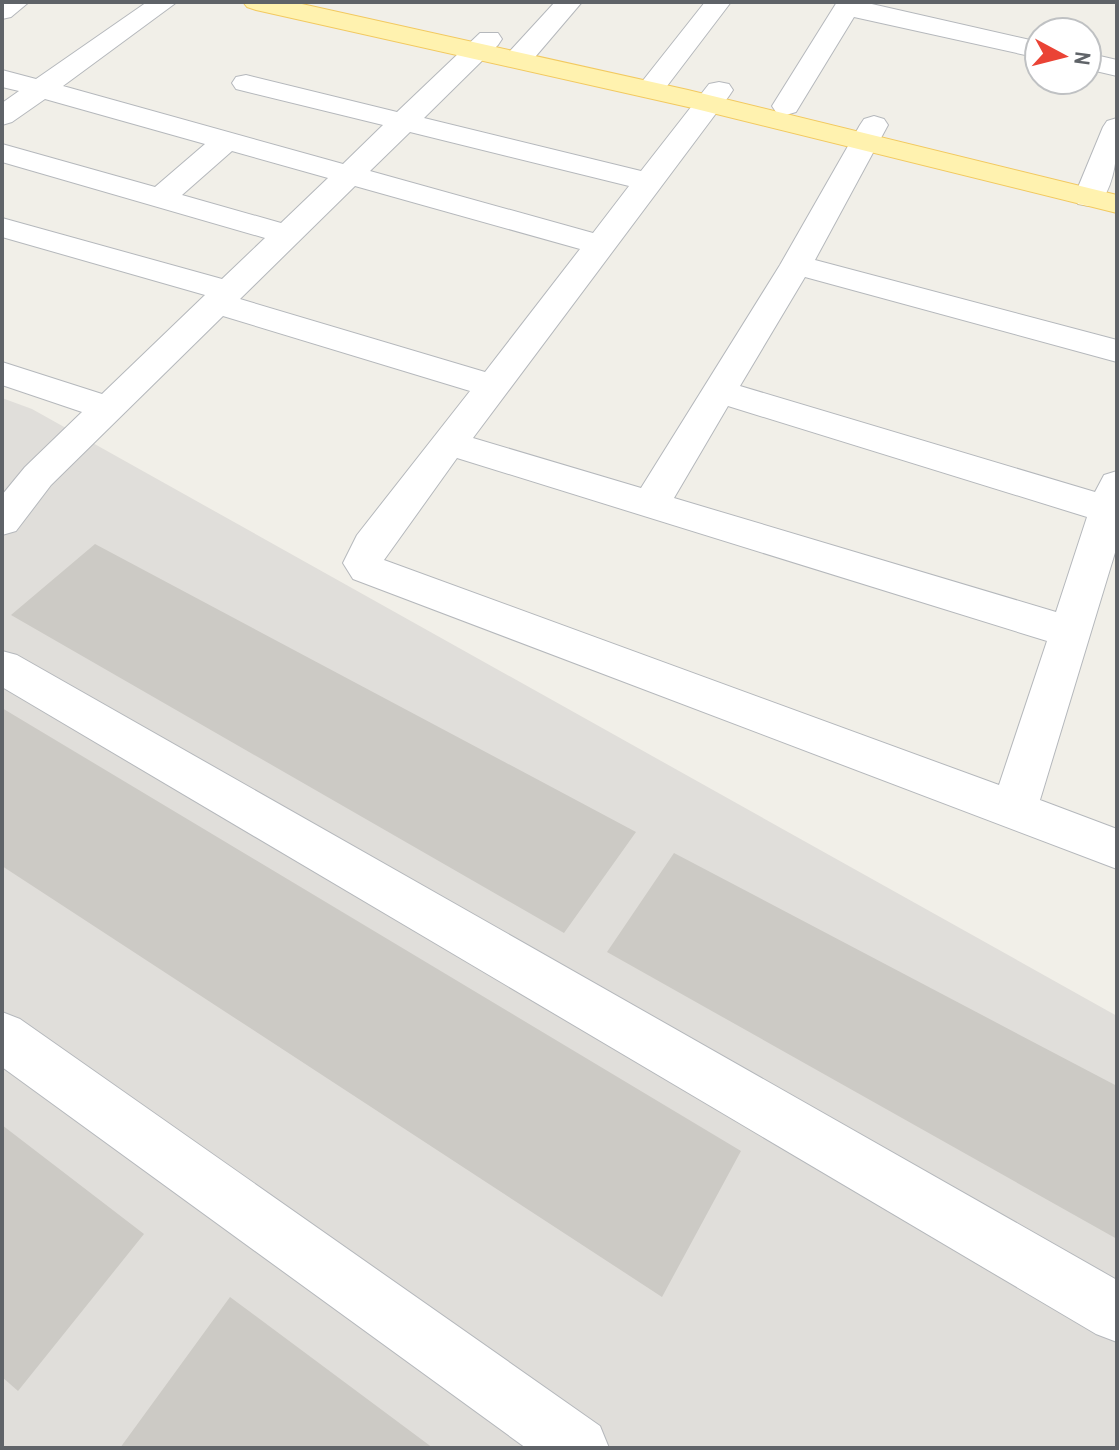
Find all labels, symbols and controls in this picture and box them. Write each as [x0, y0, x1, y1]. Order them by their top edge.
north arrow [1023, 16, 1103, 96]
text: N [1067, 50, 1099, 67]

